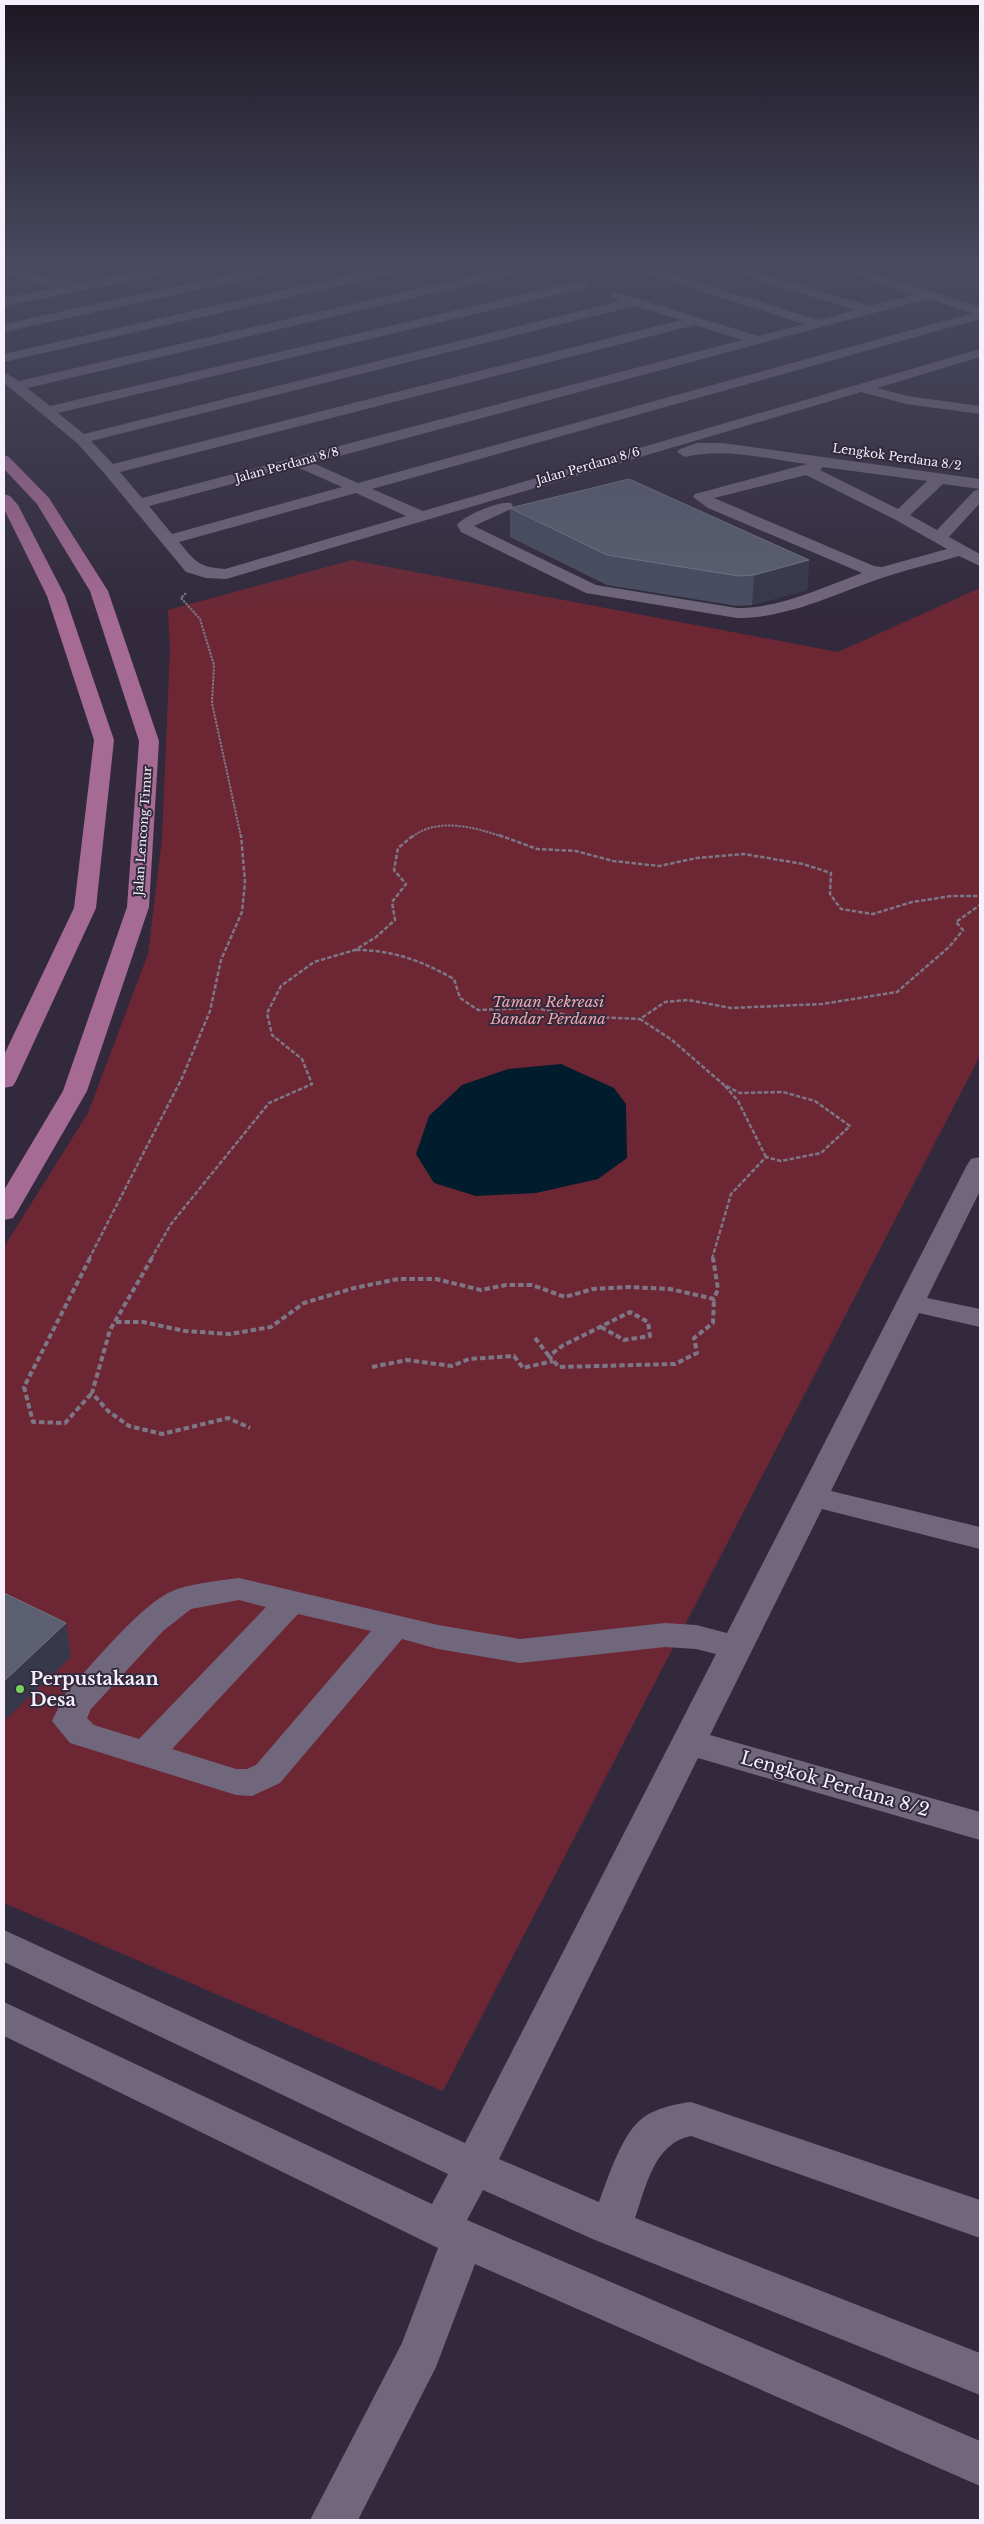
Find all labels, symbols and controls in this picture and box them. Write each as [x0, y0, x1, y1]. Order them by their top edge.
street label: Lengkok Perdana 8/2 [832, 440, 963, 473]
street label: Jalan Perdana 8/8 [231, 443, 340, 486]
street label: Jalan Perdana 8/6 [532, 443, 642, 488]
street label: Jalan Lencong Timur [130, 765, 155, 898]
park label: Taman Rekreasi Bandar Perdana [489, 992, 606, 1028]
place label: Perpustakaan Desa [30, 1668, 159, 1711]
marker: Perpustakaan Desa [14, 1683, 26, 1695]
street label: Lengkok Perdana 8/2 [738, 1747, 932, 1821]

